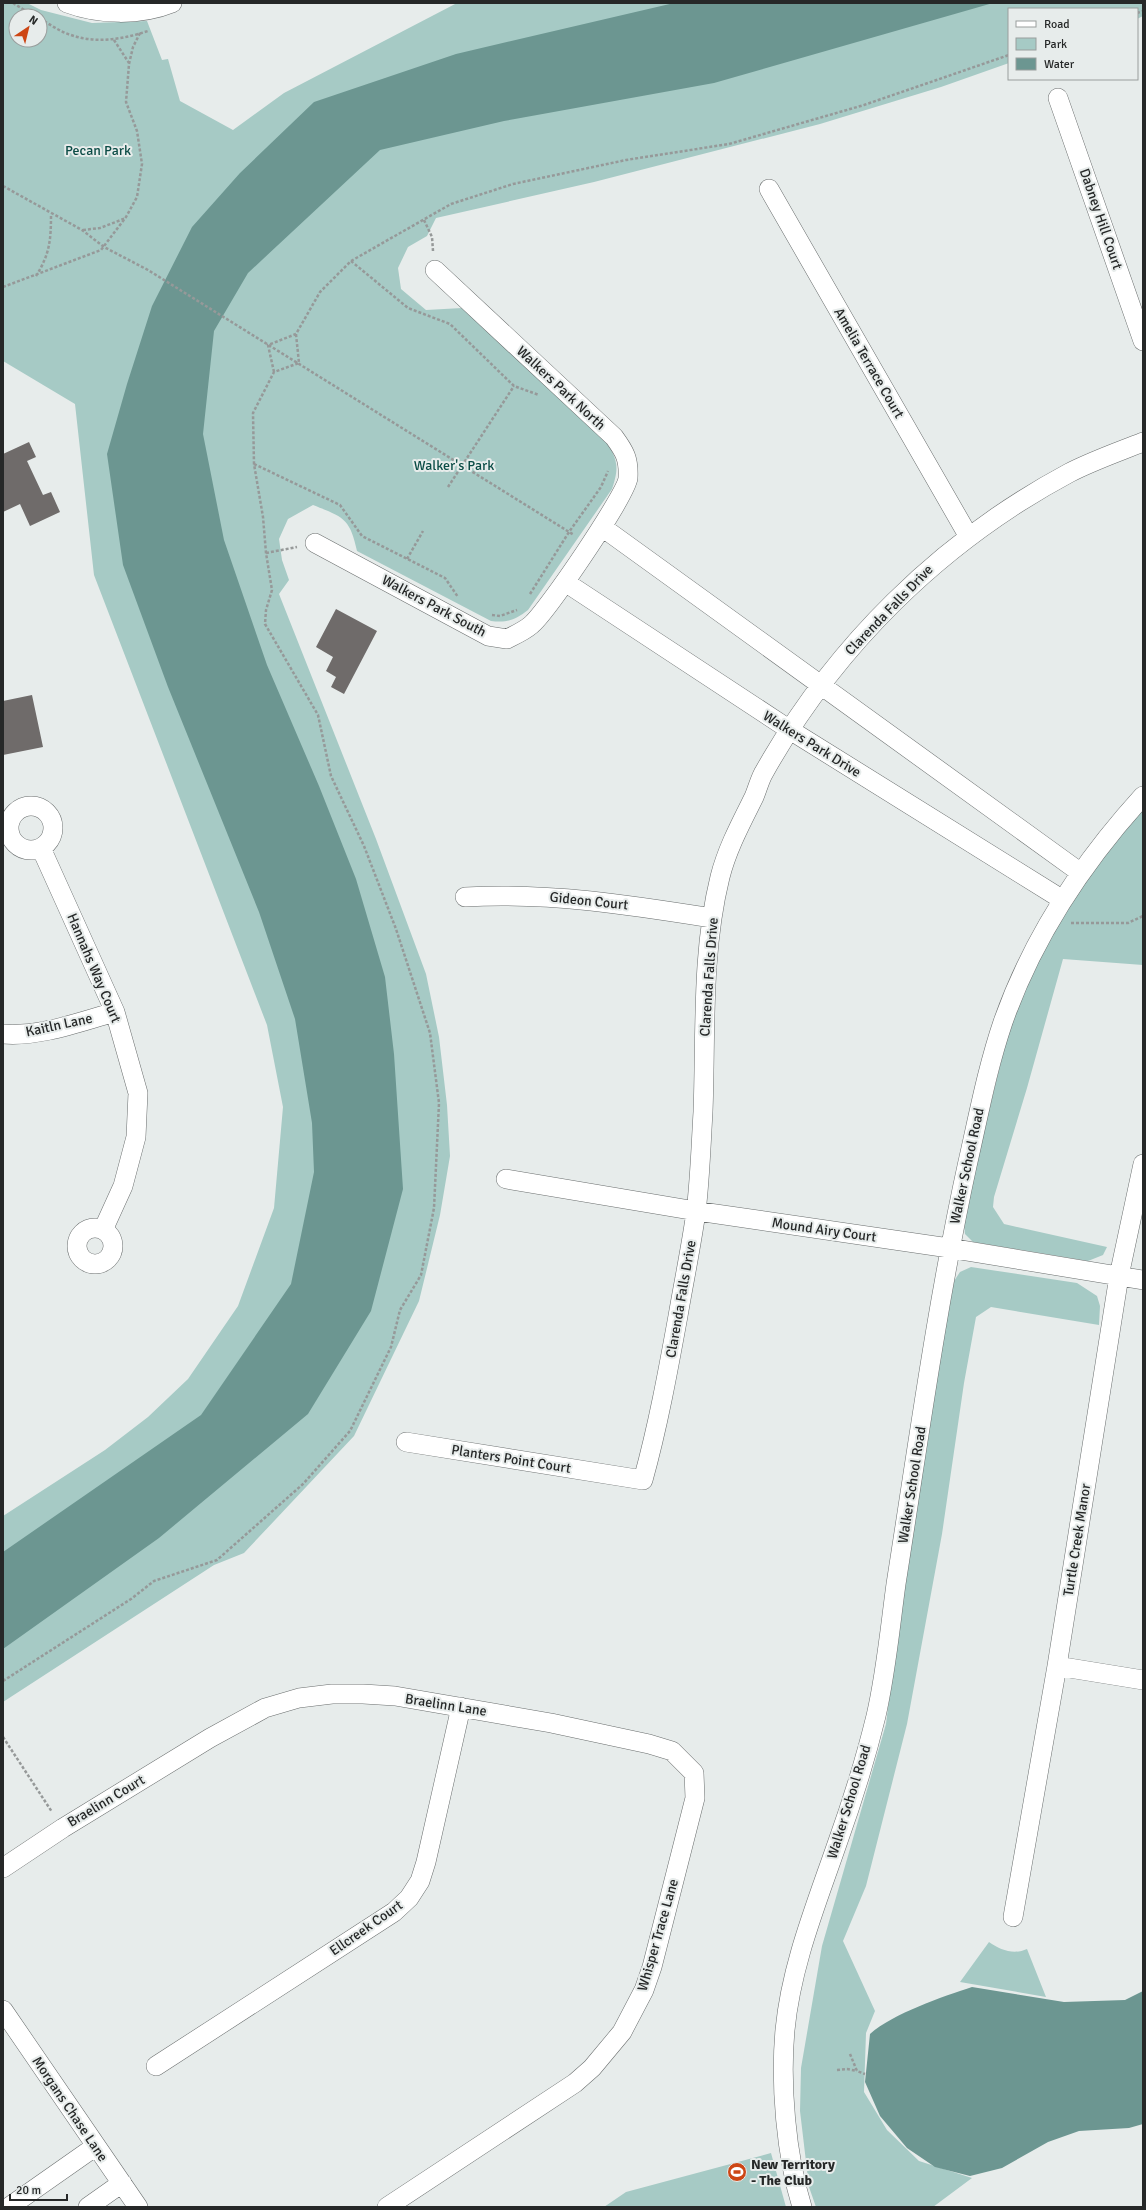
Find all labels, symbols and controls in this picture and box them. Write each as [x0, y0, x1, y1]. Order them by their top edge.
north arrow [8, 8, 48, 48]
legend [1008, 8, 1138, 80]
text: N [27, 13, 40, 28]
text: Road [1044, 17, 1070, 32]
text: Park [1044, 37, 1067, 52]
text: Water [1044, 57, 1075, 72]
park label: Pecan Park [65, 142, 131, 159]
street label: Dabney Hill Court [1076, 166, 1126, 272]
street label: Amelia Terrace Court [830, 305, 908, 421]
street label: Walkers Park North [513, 342, 609, 434]
park label: Walker's Park [414, 457, 494, 474]
street label: Clarenda Falls Drive [841, 561, 937, 659]
street label: Walkers Park South [379, 571, 489, 641]
street label: Walkers Park Drive [760, 707, 864, 781]
street label: Gideon Court [549, 888, 629, 914]
street label: Hannahs Way Court [63, 911, 125, 1025]
street label: Clarenda Falls Drive [696, 917, 722, 1037]
street label: Kaitln Lane [24, 1010, 94, 1040]
street label: Walker School Road [946, 1106, 988, 1226]
street label: Mound Airy Court [771, 1214, 878, 1246]
street label: Clarenda Falls Drive [662, 1239, 700, 1359]
street label: Walker School Road [894, 1425, 930, 1545]
street label: Planters Point Court [450, 1441, 572, 1477]
street label: Turtle Creek Manor [1060, 1482, 1094, 1597]
street label: Braelinn Lane [404, 1690, 488, 1720]
street label: Walker School Road [824, 1743, 874, 1861]
street label: Braelinn Court [64, 1771, 148, 1831]
street label: Whisper Trace Lane [634, 1877, 682, 1993]
street label: Ellcreek Court [326, 1897, 406, 1959]
street label: Morgans Chase Lane [28, 2053, 112, 2165]
place label: New Territory - The Club [751, 2156, 835, 2189]
sports icon: New Territory - The Club [726, 2161, 748, 2183]
scale bar [10, 2176, 67, 2202]
text: 20 m [16, 2183, 41, 2198]

